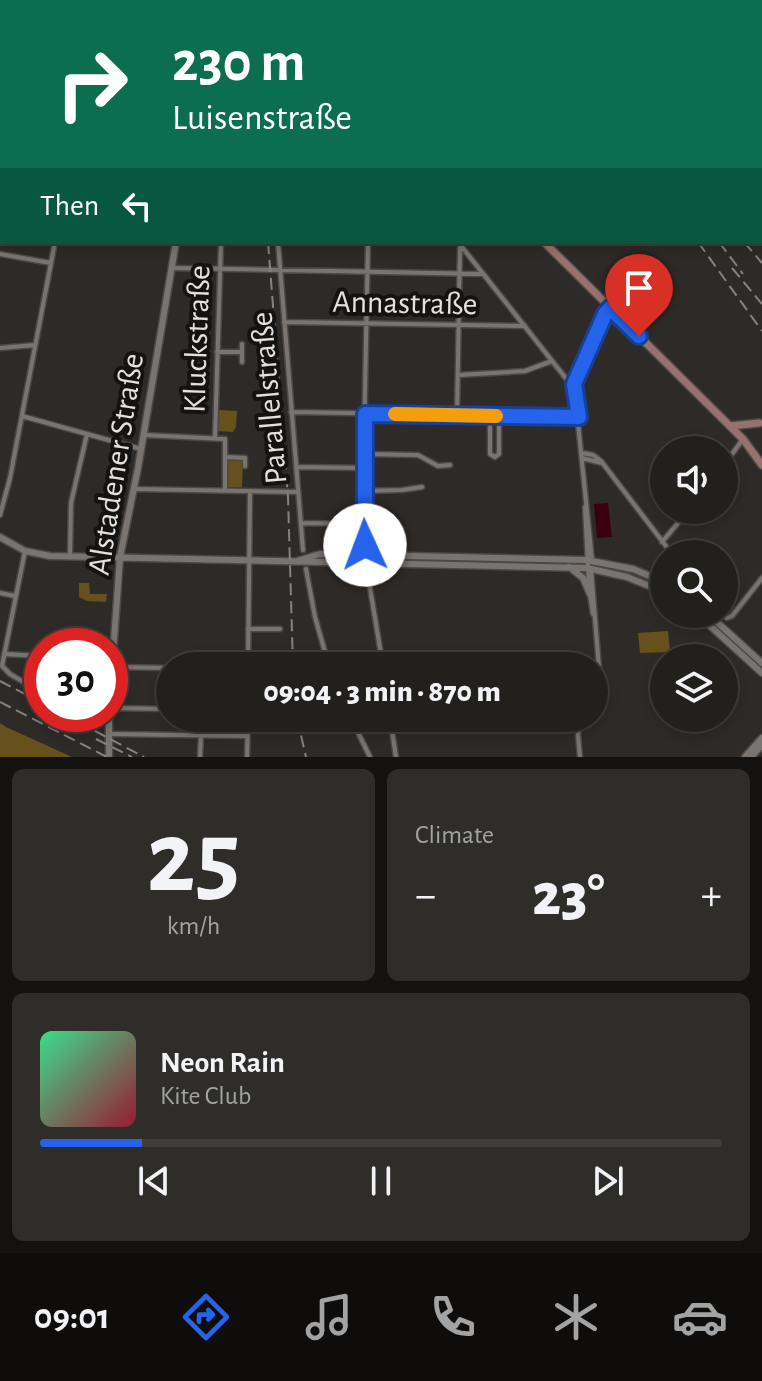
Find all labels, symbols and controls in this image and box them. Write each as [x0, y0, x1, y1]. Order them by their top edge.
icon: right [40, 32, 144, 136]
text: 230 m [172, 35, 305, 91]
text: Luisenstraße [172, 100, 352, 136]
icon: left [115, 184, 159, 228]
text: Then [40, 191, 99, 221]
pin [605, 254, 673, 336]
street label: Kluckstraße [178, 265, 216, 414]
icon: arrive [617, 266, 661, 310]
street label: Annastraße [332, 286, 478, 320]
street label: Parallelstraße [246, 310, 292, 485]
street label: Alstadener Straße [83, 351, 149, 577]
map controls [650, 436, 738, 732]
button: sound [650, 436, 738, 524]
position arrow [323, 503, 407, 587]
button: search [650, 540, 738, 628]
speed limit sign: 30 [24, 628, 128, 732]
button: layers [650, 644, 738, 732]
text: 09:04 · 3 min · 870 m [263, 677, 501, 707]
text: 25 [147, 807, 240, 911]
text: Climate [415, 822, 494, 848]
text: 23° [532, 866, 605, 926]
text: − [415, 874, 436, 918]
text: + [701, 874, 722, 918]
text: km/h [167, 913, 220, 939]
text: Neon Rain [160, 1048, 285, 1078]
text: Kite Club [160, 1083, 251, 1109]
icon: previous [132, 1159, 176, 1203]
icon: pause [359, 1159, 403, 1203]
icon: next [586, 1159, 630, 1203]
icon: directions [178, 1289, 234, 1345]
icon: music [301, 1289, 357, 1345]
icon: phone [425, 1289, 481, 1345]
icon: climate [548, 1289, 604, 1345]
icon: car [672, 1289, 728, 1345]
text: 09:01 [34, 1299, 110, 1335]

